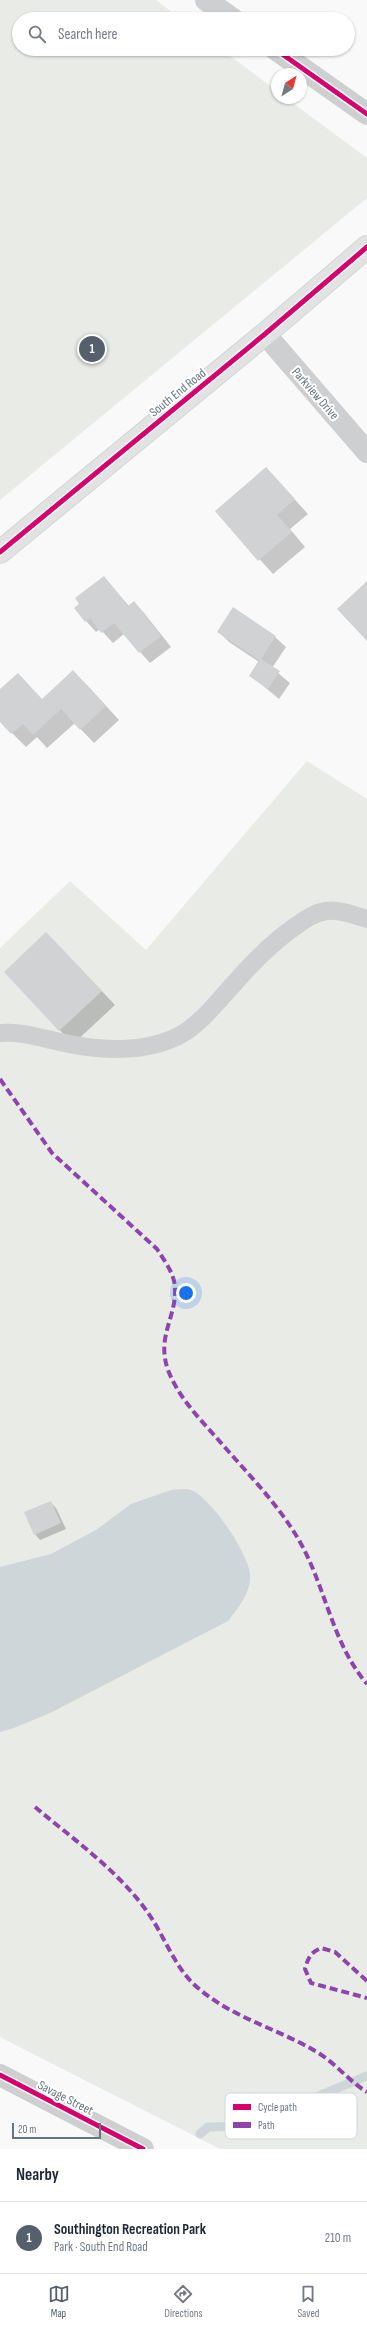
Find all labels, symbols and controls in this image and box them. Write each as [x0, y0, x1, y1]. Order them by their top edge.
search box [12, 12, 355, 56]
icon: search [26, 23, 48, 45]
text: Search here [58, 25, 118, 44]
north arrow [271, 68, 307, 104]
pin: 1 [79, 334, 105, 364]
street label: Parkview Drive [288, 364, 342, 423]
street label: South End Road [146, 365, 209, 420]
your location [176, 1283, 196, 1303]
street label: Savage Street [35, 2077, 96, 2119]
legend [225, 2093, 357, 2139]
text: Cycle path [258, 2101, 297, 2114]
text: Path [258, 2119, 275, 2132]
scale bar [12, 2121, 101, 2140]
text: 20 m [18, 2123, 36, 2136]
text: Nearby [16, 2165, 59, 2185]
text: Southington Recreation Park [54, 2220, 206, 2239]
text: 1 [26, 2230, 32, 2246]
text: 210 m [325, 2230, 351, 2246]
text: Park · South End Road [54, 2239, 148, 2255]
tab: Map [48, 2283, 70, 2320]
tab: Directions [165, 2283, 202, 2320]
tab: Saved [297, 2283, 319, 2320]

